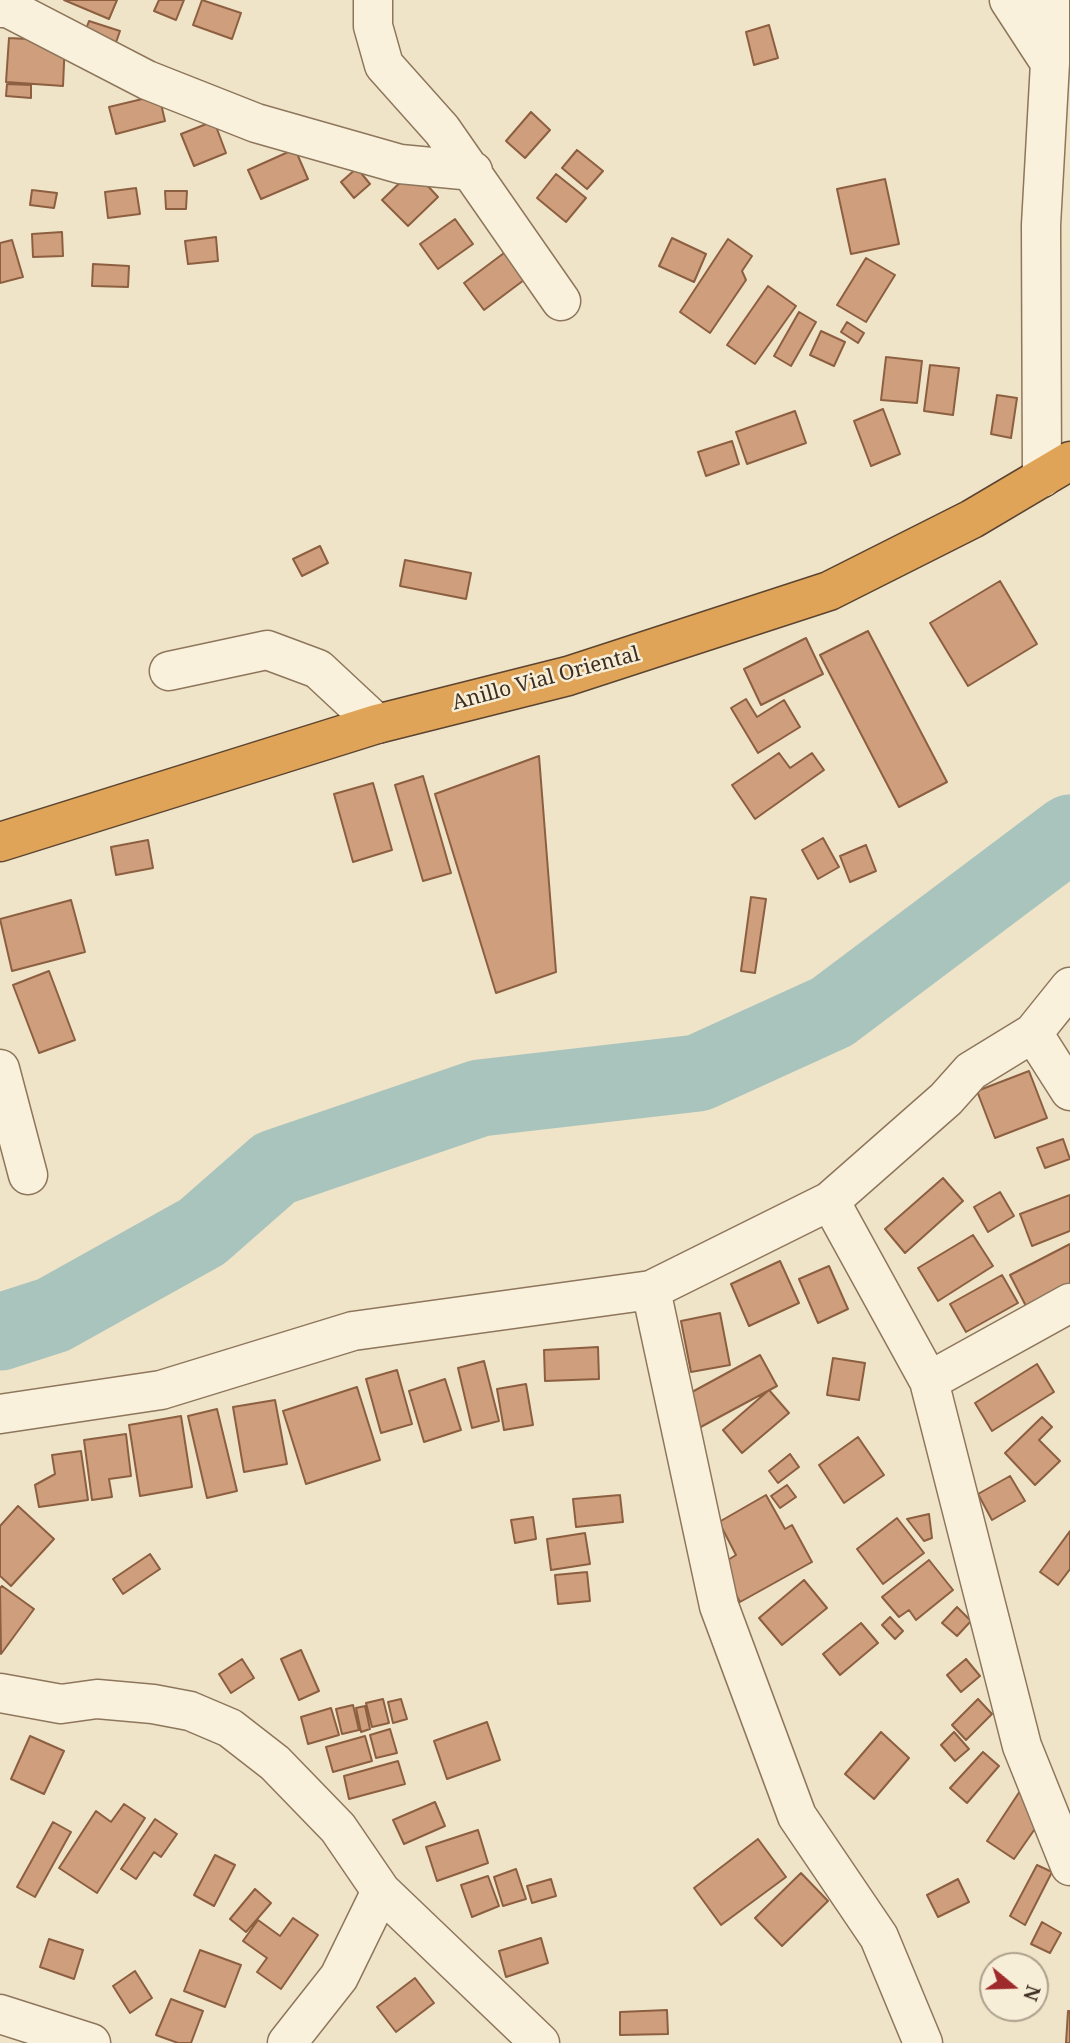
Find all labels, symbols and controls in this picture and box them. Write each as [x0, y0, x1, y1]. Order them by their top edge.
street label: Anillo Vial Oriental [450, 642, 642, 716]
north arrow [979, 1952, 1049, 2022]
text: N [1017, 1982, 1047, 2004]

